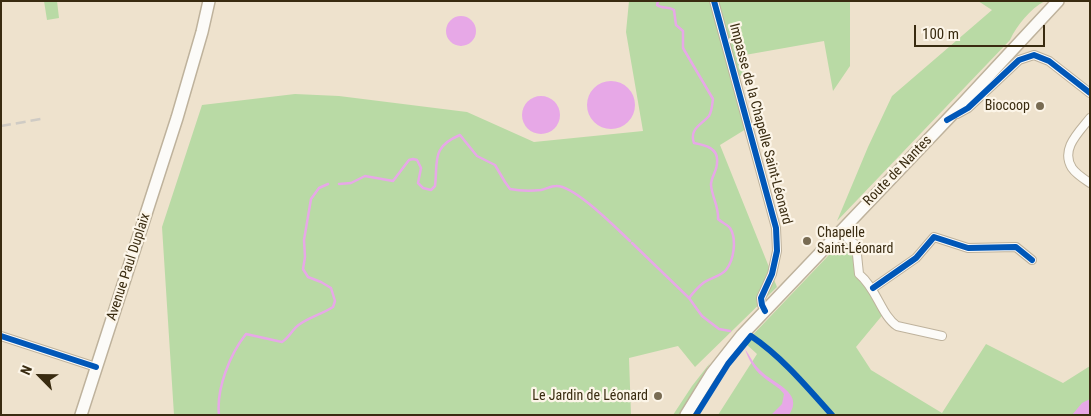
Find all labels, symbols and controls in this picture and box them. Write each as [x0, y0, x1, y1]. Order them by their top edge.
scale bar [916, 15, 1047, 47]
street label: Impasse de la Chapelle Saint-Léonard [725, 22, 795, 226]
text: 100 m [922, 25, 959, 43]
place label: Biocoop [985, 98, 1030, 114]
marker: Biocoop [1034, 100, 1046, 112]
street label: Route de Nantes [860, 132, 936, 210]
street label: Avenue Paul Duplaix [104, 211, 154, 323]
place label: Chapelle Saint-Léonard [817, 225, 893, 258]
marker: Chapelle Saint-Léonard [801, 235, 813, 247]
north arrow [15, 351, 65, 401]
text: N [17, 363, 35, 377]
place label: Le Jardin de Léonard [532, 388, 648, 404]
marker: Le Jardin de Léonard [652, 390, 664, 402]

